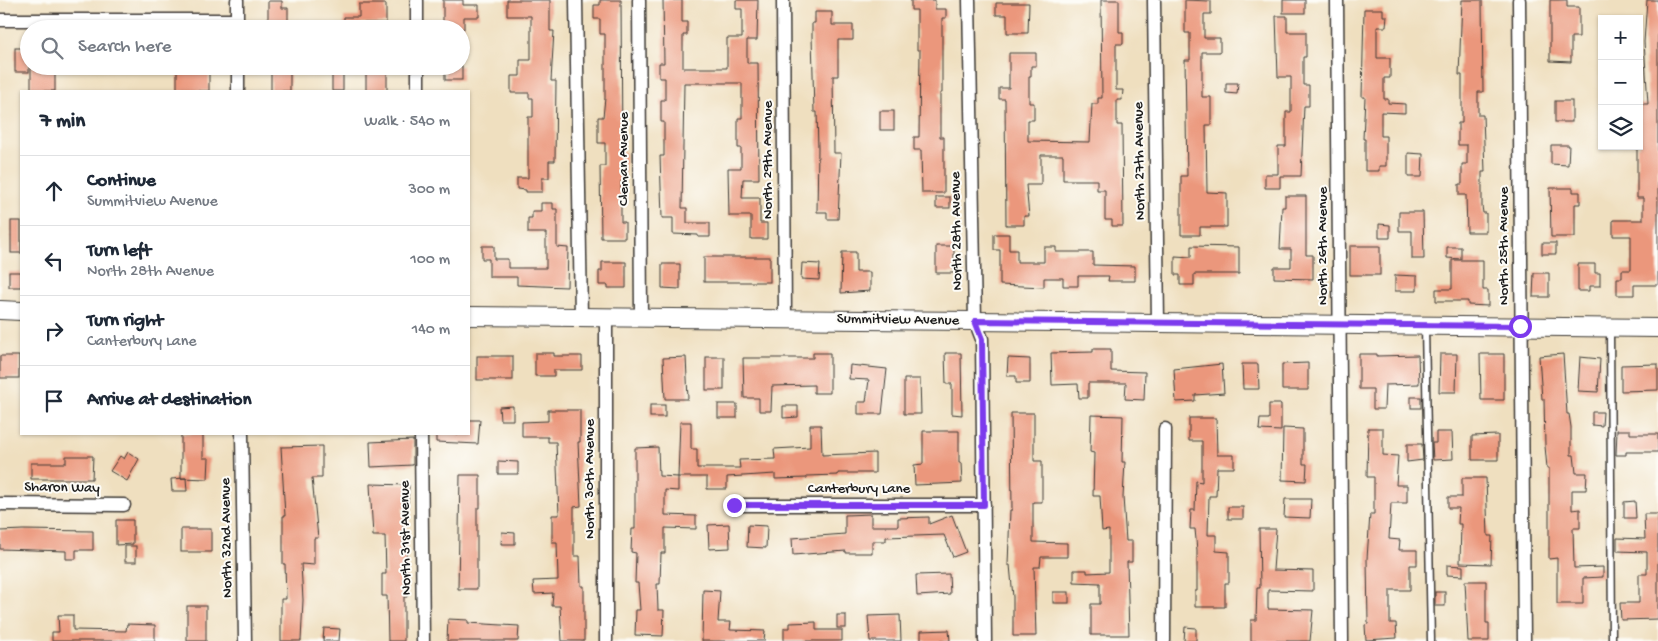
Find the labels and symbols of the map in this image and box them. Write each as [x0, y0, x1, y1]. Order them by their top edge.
street label: North 29th Avenue [759, 101, 777, 219]
street label: North 27th Avenue [1130, 101, 1150, 220]
street label: Cleman Avenue [615, 112, 633, 206]
street label: North 28th Avenue [947, 171, 967, 291]
street label: North 25th Avenue [1495, 186, 1513, 305]
street label: North 26th Avenue [1314, 187, 1332, 305]
street label: Summitview Avenue [837, 310, 960, 330]
route start [1509, 315, 1532, 338]
street label: North 30th Avenue [581, 419, 599, 539]
street label: North 32nd Avenue [217, 477, 237, 598]
street label: Sharon Way [24, 478, 101, 498]
street label: North 31st Avenue [396, 480, 416, 596]
street label: Canterbury Lane [808, 480, 911, 498]
route end [723, 494, 746, 517]

